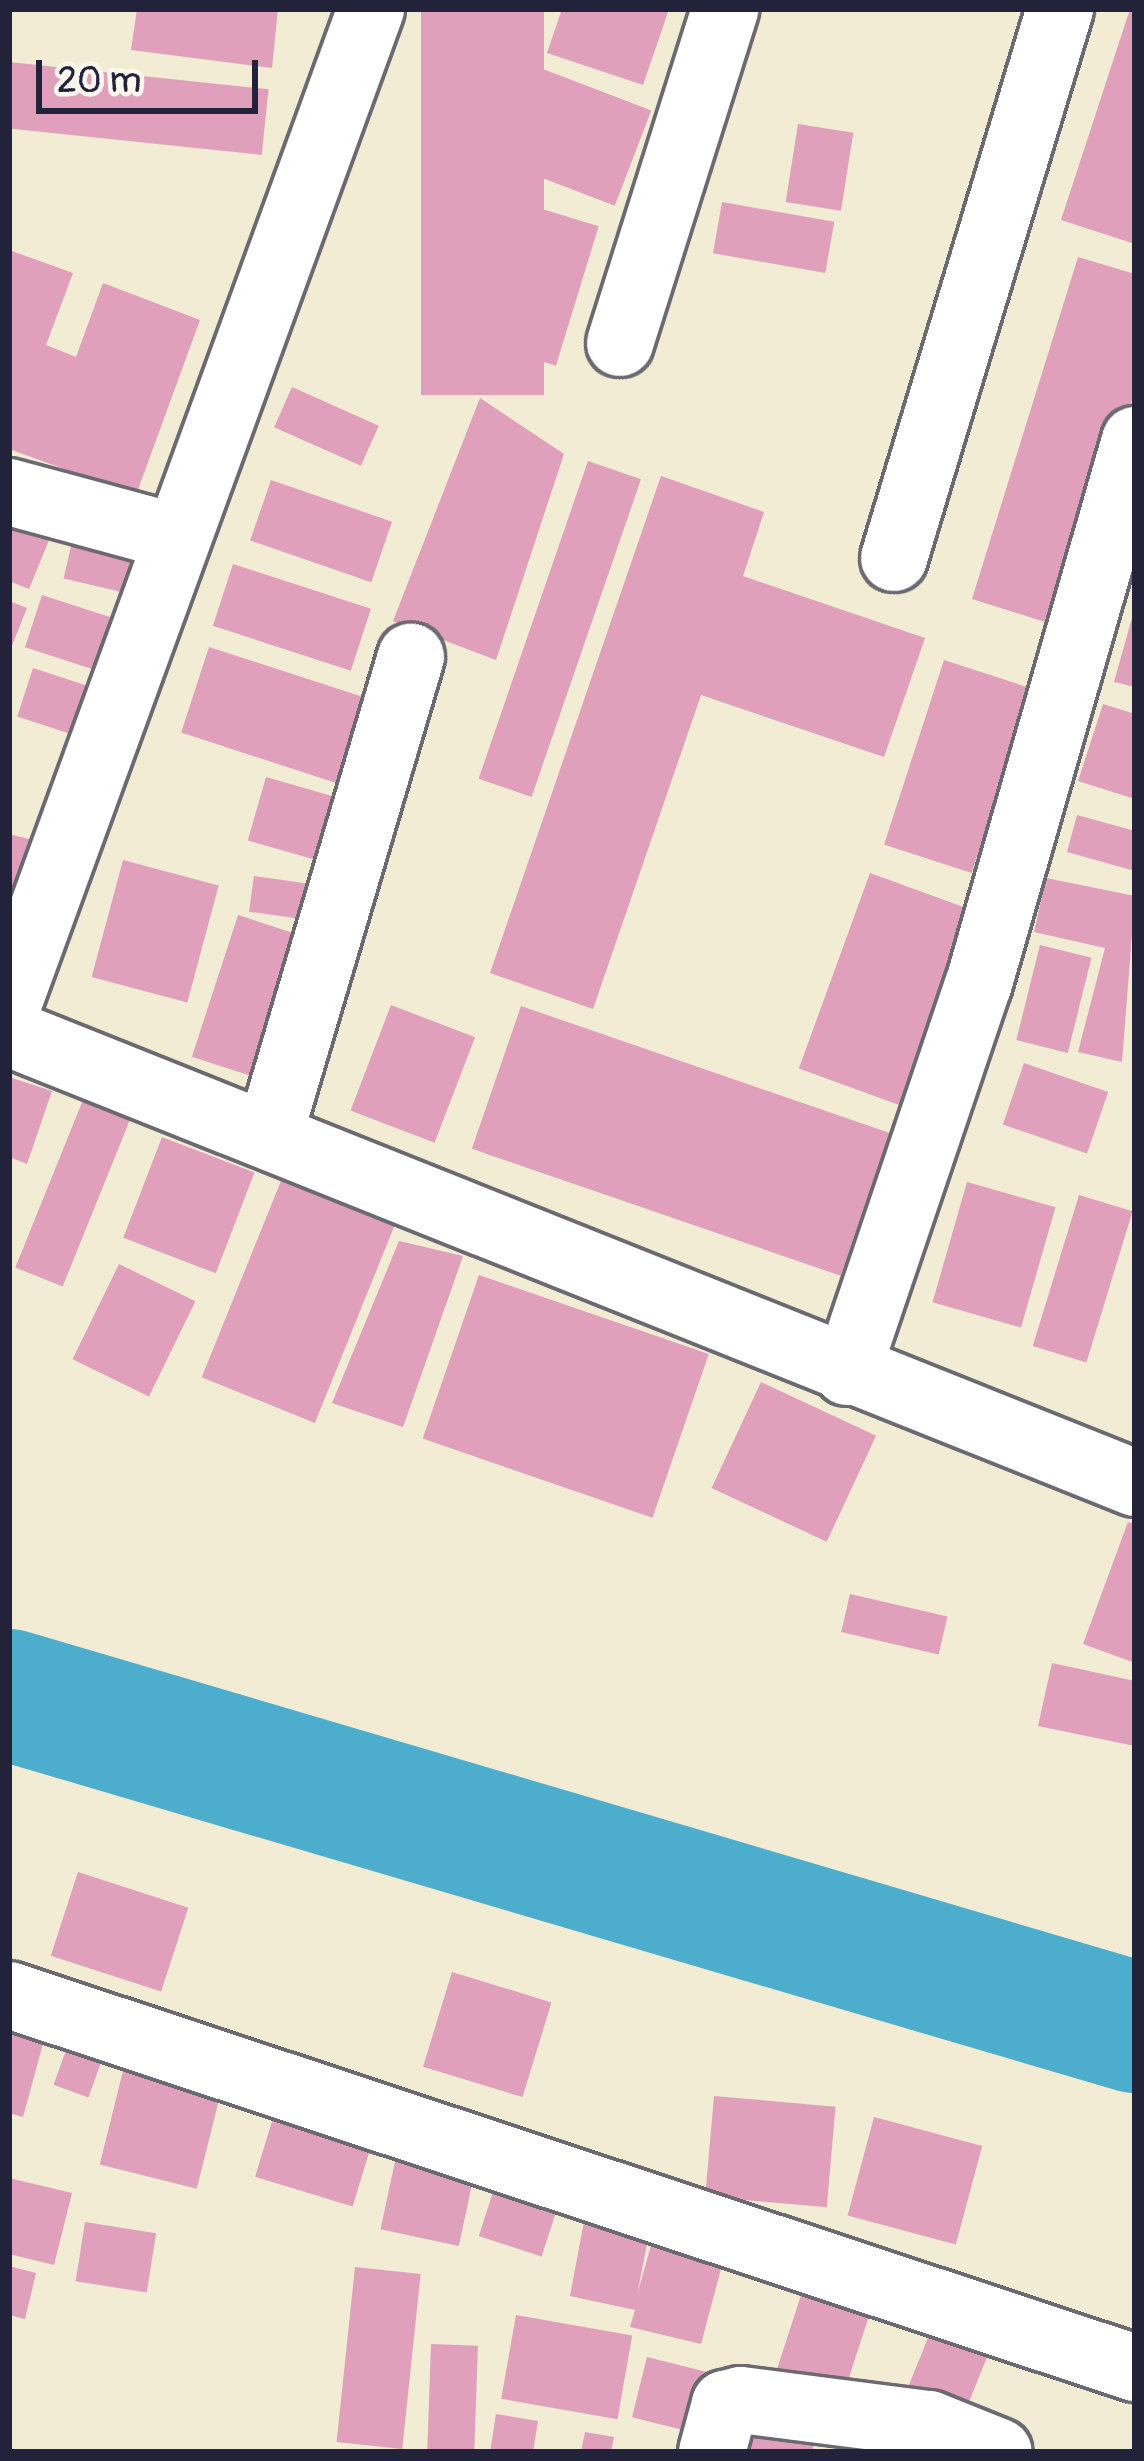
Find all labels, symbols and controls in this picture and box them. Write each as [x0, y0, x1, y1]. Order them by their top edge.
scale bar [42, 36, 264, 110]
text: 20 m [57, 58, 142, 103]

